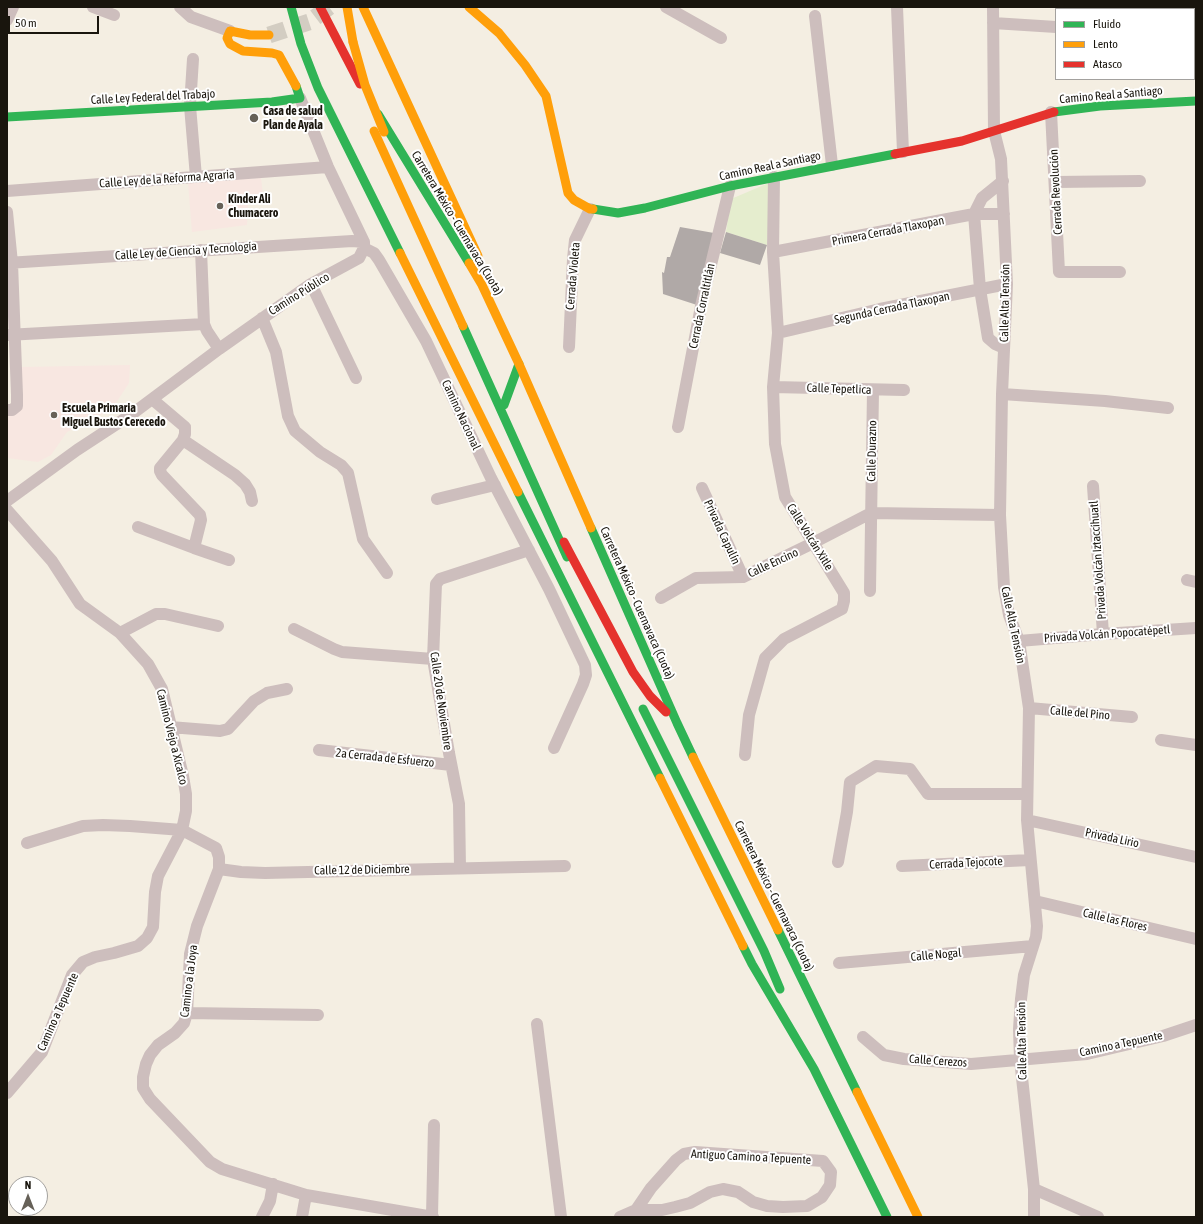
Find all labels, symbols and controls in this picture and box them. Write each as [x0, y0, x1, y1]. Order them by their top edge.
scale bar [10, 8, 101, 34]
legend [1055, 8, 1195, 80]
text: 50 m [15, 16, 37, 30]
text: Fluido [1093, 17, 1121, 31]
text: Lento [1093, 37, 1118, 51]
text: Atasco [1093, 57, 1122, 71]
street label: Camino Real a Santiago [1059, 83, 1163, 107]
street label: Calle Ley Federal del Trabajo [90, 87, 216, 107]
place label: Casa de salud Plan de Ayala [263, 104, 323, 132]
marker: Casa de salud Plan de Ayala [248, 112, 260, 124]
street label: Carretera México - Cuernavaca (Cuota) [408, 148, 506, 298]
street label: Camino Real a Santiago [718, 148, 822, 184]
street label: Cerrada Revolución [1047, 149, 1065, 235]
street label: Calle Ley de la Reforma Agraria [99, 167, 235, 191]
place label: Kinder Ali Chumacero [228, 192, 278, 220]
marker: Kinder Ali Chumacero [215, 201, 225, 211]
street label: Primera Cerrada Tlaxopan [831, 213, 945, 249]
street label: Calle Ley de Ciencia y Tecnología [115, 239, 257, 263]
street label: Cerrada Violeta [563, 241, 583, 311]
street label: Cerrada Corraltitlán [686, 262, 718, 350]
street label: Calle Alta Tensión [997, 264, 1013, 342]
street label: Camino Público [266, 270, 332, 318]
street label: Segunda Cerrada Tlaxopan [833, 289, 951, 327]
street label: Camino Nacional [439, 378, 483, 452]
street label: Calle Tepetlica [806, 381, 872, 397]
place label: Escuela Primaria Miguel Bustos Cerecedo [62, 401, 166, 429]
marker: Escuela Primaria Miguel Bustos Cerecedo [49, 410, 59, 420]
street label: Calle Durazno [864, 420, 880, 482]
street label: Privada Capulín [701, 497, 743, 567]
street label: Privada Volcán Iztaccíhuatl [1087, 500, 1109, 620]
street label: Calle Volcán Xitle [784, 501, 836, 573]
street label: Carretera México - Cuernavaca (Cuota) [597, 525, 677, 681]
street label: Calle Encino [746, 545, 800, 581]
street label: Calle Alta Tensión [998, 585, 1028, 665]
street label: Privada Volcán Popocatépetl [1043, 622, 1171, 646]
street label: Calle 20 de Noviembre [427, 651, 455, 751]
street label: Camino Viejo a Xicalco [153, 688, 191, 786]
street label: Calle del Pino [1049, 703, 1111, 723]
street label: 2a Cerrada de Esfuerzo [335, 746, 435, 770]
street label: Carretera México - Cuernavaca (Cuota) [731, 818, 817, 974]
street label: Privada Lirio [1084, 825, 1140, 851]
street label: Cerrada Tejocote [929, 854, 1003, 872]
street label: Calle 12 de Diciembre [314, 862, 410, 878]
street label: Calle las Flores [1081, 906, 1149, 934]
street label: Camino a la Joya [177, 944, 201, 1018]
street label: Calle Nogal [910, 946, 962, 964]
street label: Camino a Tepuente [34, 971, 82, 1053]
street label: Calle Alta Tensión [1014, 1002, 1030, 1080]
street label: Camino a Tepuente [1078, 1028, 1164, 1060]
street label: Calle Cerezos [908, 1052, 968, 1070]
street label: Antiguo Camino a Tepuente [691, 1147, 811, 1167]
north arrow [8, 1176, 48, 1216]
text: N [25, 1179, 31, 1191]

